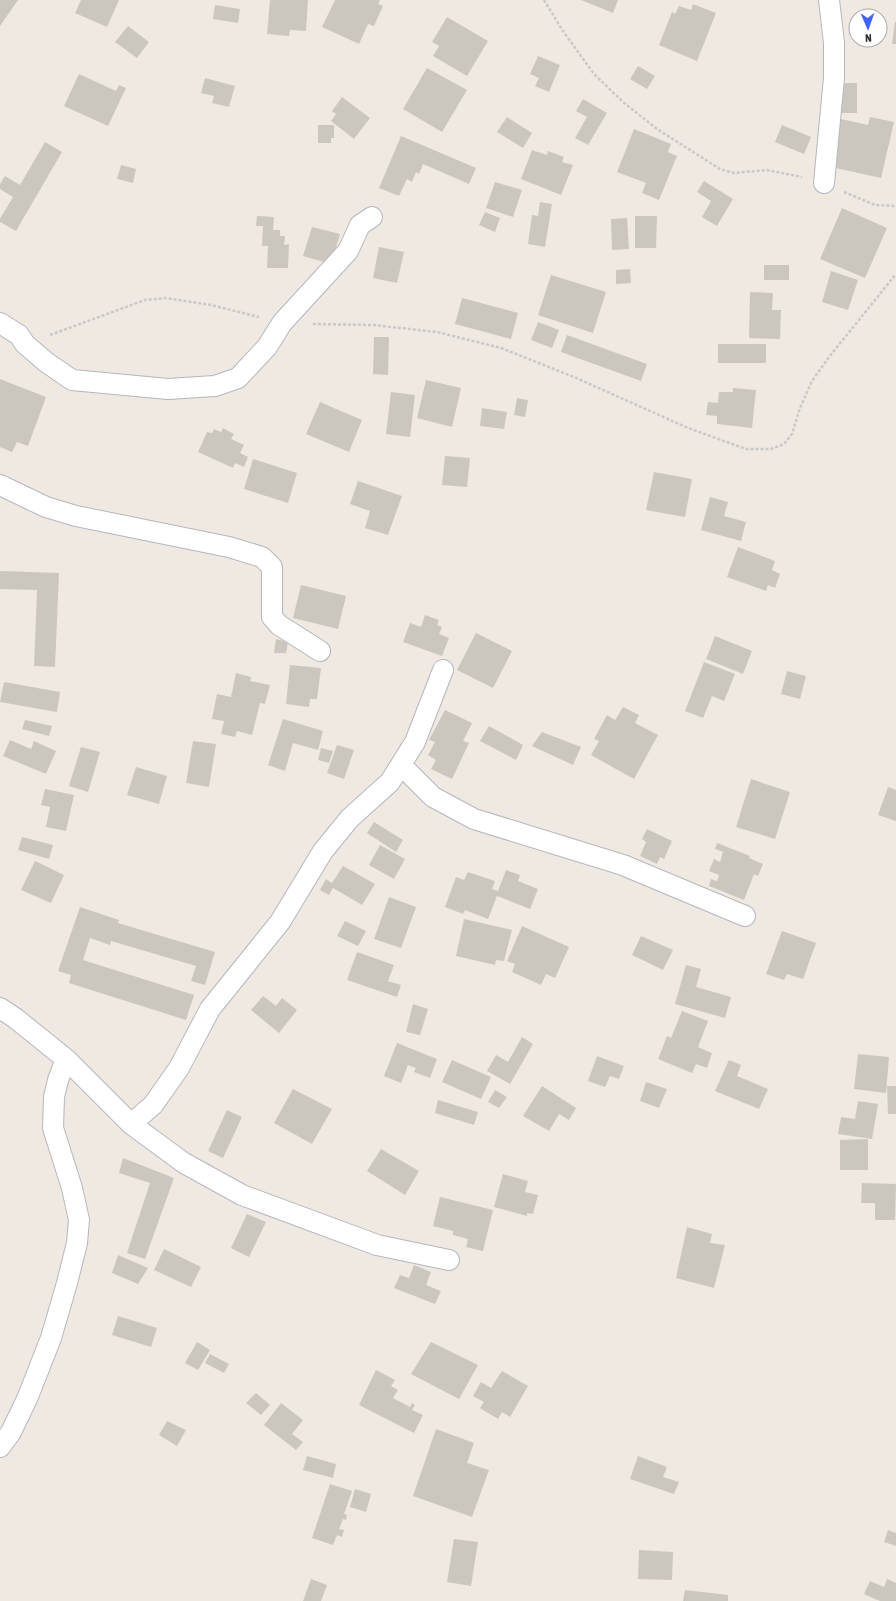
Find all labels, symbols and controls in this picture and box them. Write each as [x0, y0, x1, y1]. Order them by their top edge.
north arrow [848, 8, 888, 48]
text: N [865, 32, 872, 44]

